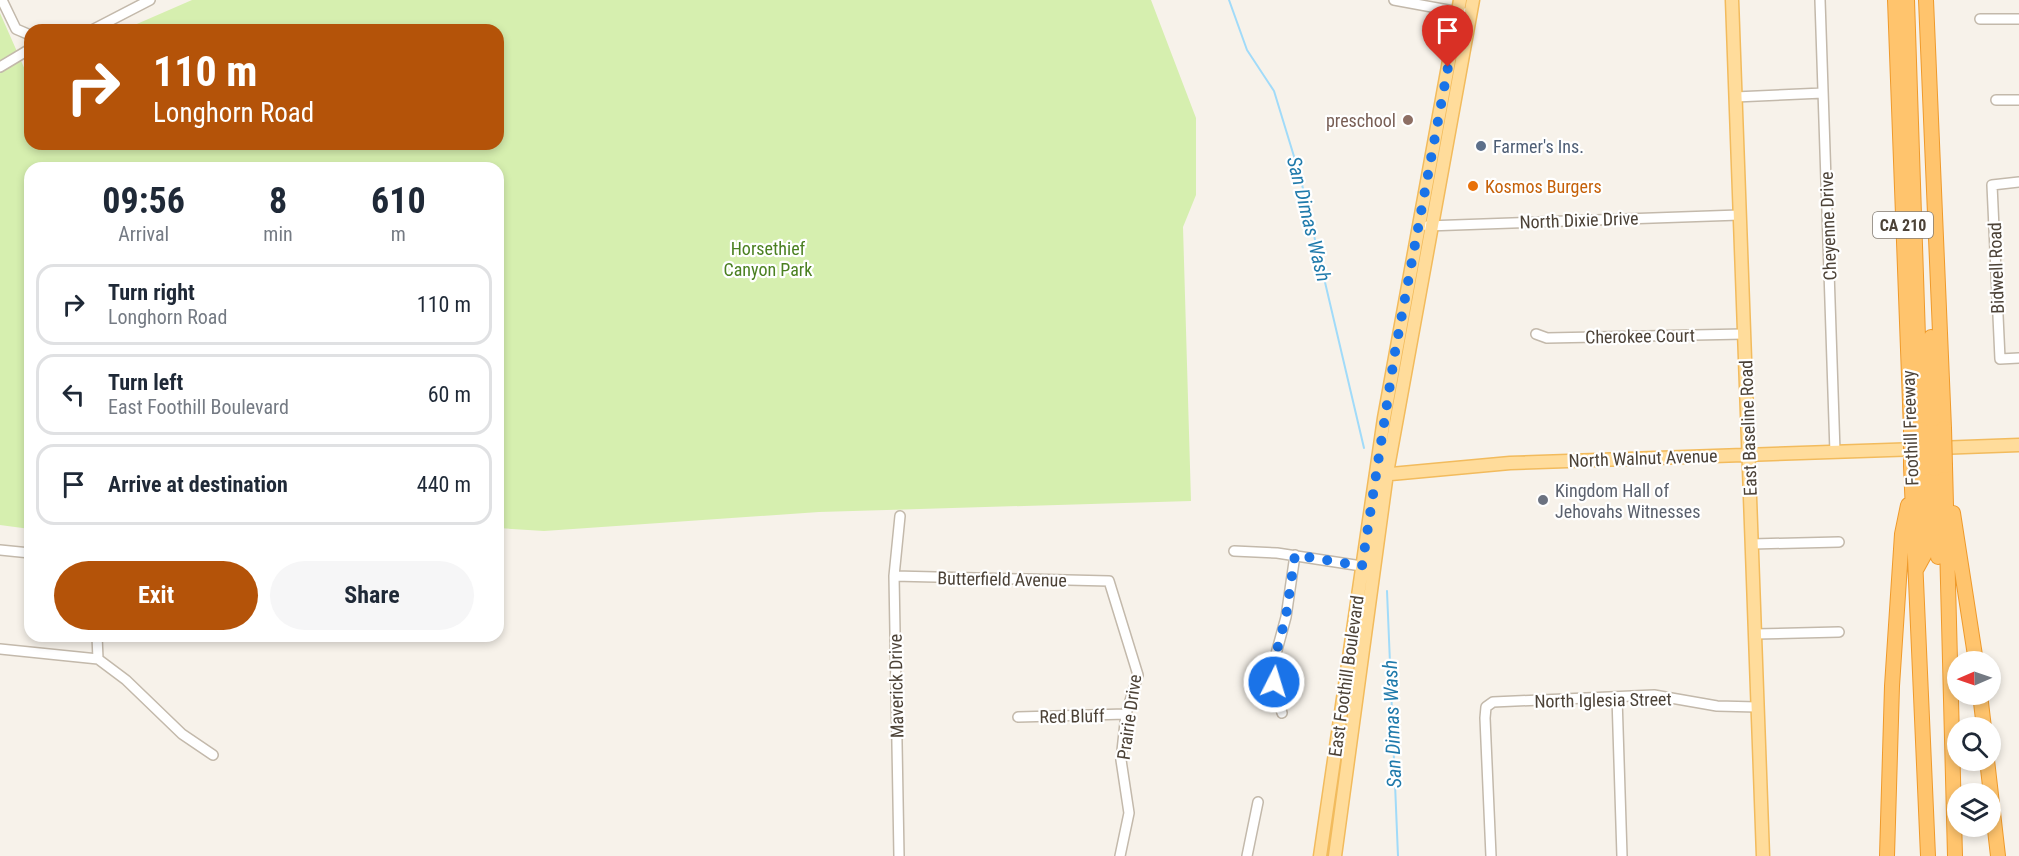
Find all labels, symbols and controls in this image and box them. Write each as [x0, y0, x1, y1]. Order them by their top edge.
pin [1422, 5, 1473, 67]
icon: arrive [1431, 14, 1464, 47]
text: 110 m [153, 47, 258, 96]
icon: right [54, 48, 132, 126]
text: Longhorn Road [153, 97, 314, 129]
place label: preschool [1326, 110, 1396, 131]
marker: preschool [1401, 113, 1415, 127]
place label: Farmer's Ins. [1493, 136, 1584, 157]
marker: Farmer's Ins. [1474, 139, 1488, 153]
water label: San Dimas Wash [1282, 154, 1336, 284]
street label: Cheyenne Drive [1816, 171, 1840, 281]
place label: Kosmos Burgers [1485, 176, 1602, 197]
marker: Kosmos Burgers [1466, 179, 1480, 193]
text: 09:56 [102, 180, 185, 222]
text: 8 [269, 180, 287, 222]
text: 610 [371, 180, 426, 222]
street label: North Dixie Drive [1519, 207, 1639, 233]
road number: CA 210 [1873, 212, 1933, 238]
text: Arrival [118, 222, 169, 246]
text: min [263, 222, 293, 246]
text: m [391, 222, 406, 246]
street label: Bidwell Road [1984, 222, 2008, 314]
park label: Horsethief Canyon Park [724, 238, 812, 280]
text: Turn right [108, 280, 195, 305]
icon: right [57, 288, 90, 321]
text: 110 m [417, 292, 471, 317]
text: Longhorn Road [108, 305, 227, 329]
street label: Cherokee Court [1585, 325, 1695, 347]
street label: East Baseline Road [1735, 360, 1761, 496]
street label: Foothill Freeway [1897, 369, 1923, 486]
text: Turn left [108, 370, 183, 395]
icon: left [57, 378, 90, 411]
text: 60 m [428, 382, 471, 407]
text: East Foothill Boulevard [108, 395, 289, 419]
street label: North Walnut Avenue [1568, 445, 1718, 471]
icon: arrive [57, 468, 90, 501]
text: Arrive at destination [108, 472, 288, 497]
text: 440 m [417, 472, 471, 497]
place label: Kingdom Hall of Jehovahs Witnesses [1555, 480, 1700, 522]
marker: Kingdom Hall of Jehovahs Witnesses [1536, 493, 1550, 507]
button: Exit [54, 561, 258, 630]
button: Share [270, 561, 474, 630]
street label: Butterfield Avenue [937, 567, 1067, 591]
street label: East Foothill Boulevard [1324, 594, 1368, 758]
street label: Maverick Drive [885, 634, 907, 738]
position arrow [1242, 650, 1306, 714]
north arrow [1947, 651, 2001, 705]
map controls [1947, 651, 2001, 837]
water label: San Dimas Wash [1378, 660, 1406, 788]
street label: Prairie Drive [1113, 673, 1145, 761]
street label: North Iglesia Street [1534, 688, 1672, 712]
street label: Red Bluff [1039, 705, 1105, 727]
button: search [1947, 717, 2001, 771]
button: layers [1947, 783, 2001, 837]

